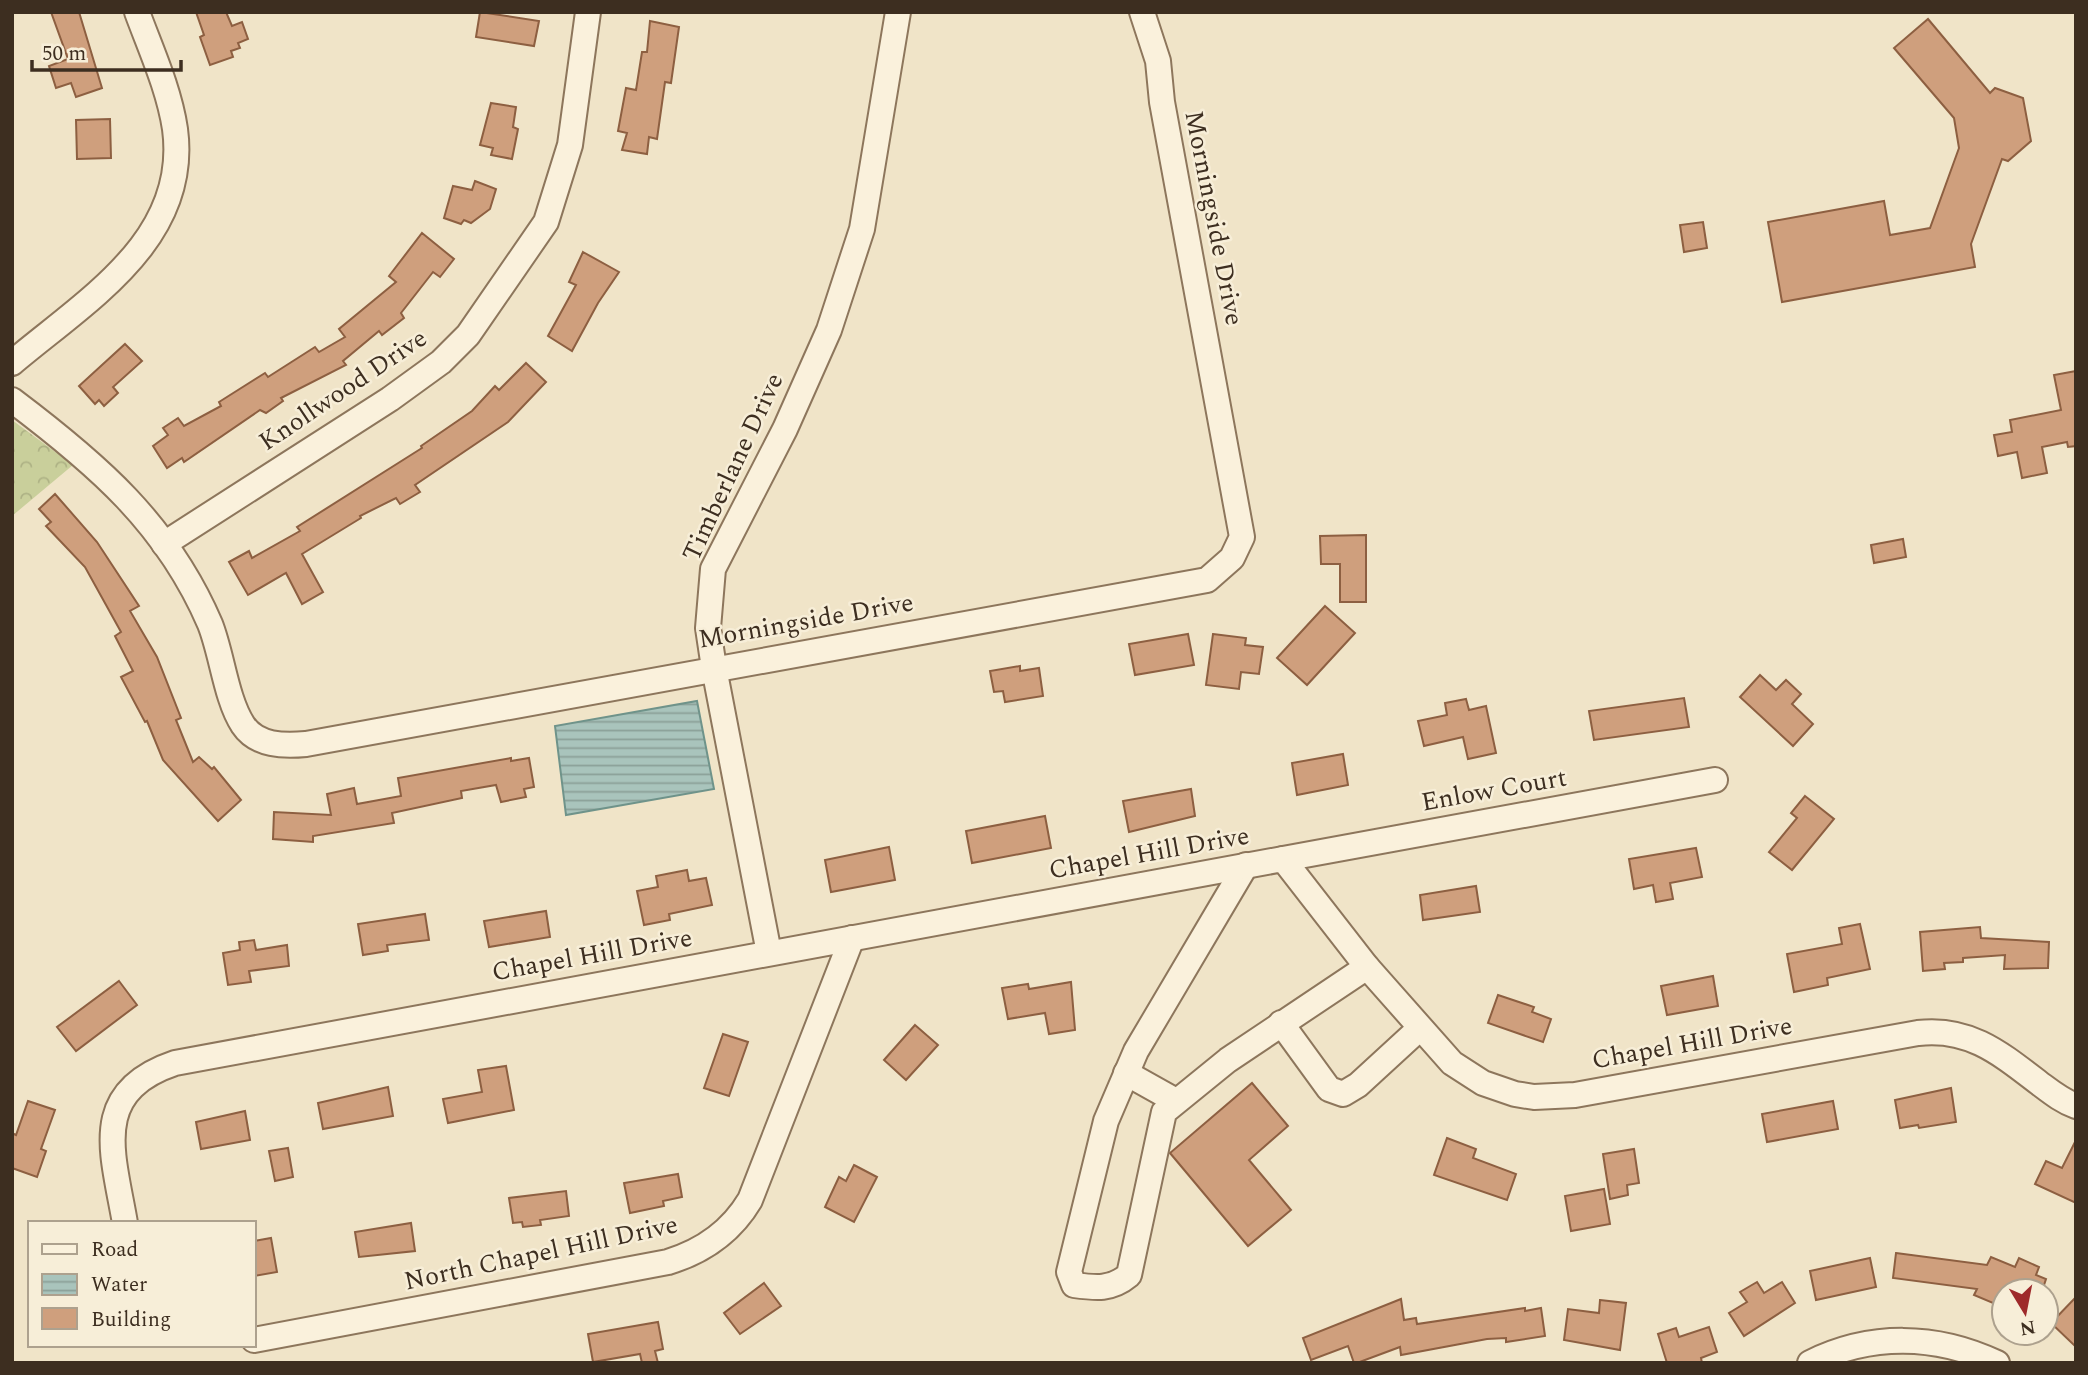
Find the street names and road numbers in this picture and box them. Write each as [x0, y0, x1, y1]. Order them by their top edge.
street label: Morningside Drive [1174, 107, 1254, 329]
street label: Knollwood Drive [251, 319, 435, 461]
street label: Timberlane Drive [672, 366, 794, 568]
street label: Morningside Drive [695, 582, 917, 660]
street label: Enlow Court [1418, 758, 1570, 822]
street label: Chapel Hill Drive [1046, 816, 1252, 890]
street label: Chapel Hill Drive [489, 918, 695, 992]
street label: Chapel Hill Drive [1589, 1006, 1795, 1080]
street label: North Chapel Hill Drive [400, 1204, 682, 1302]

